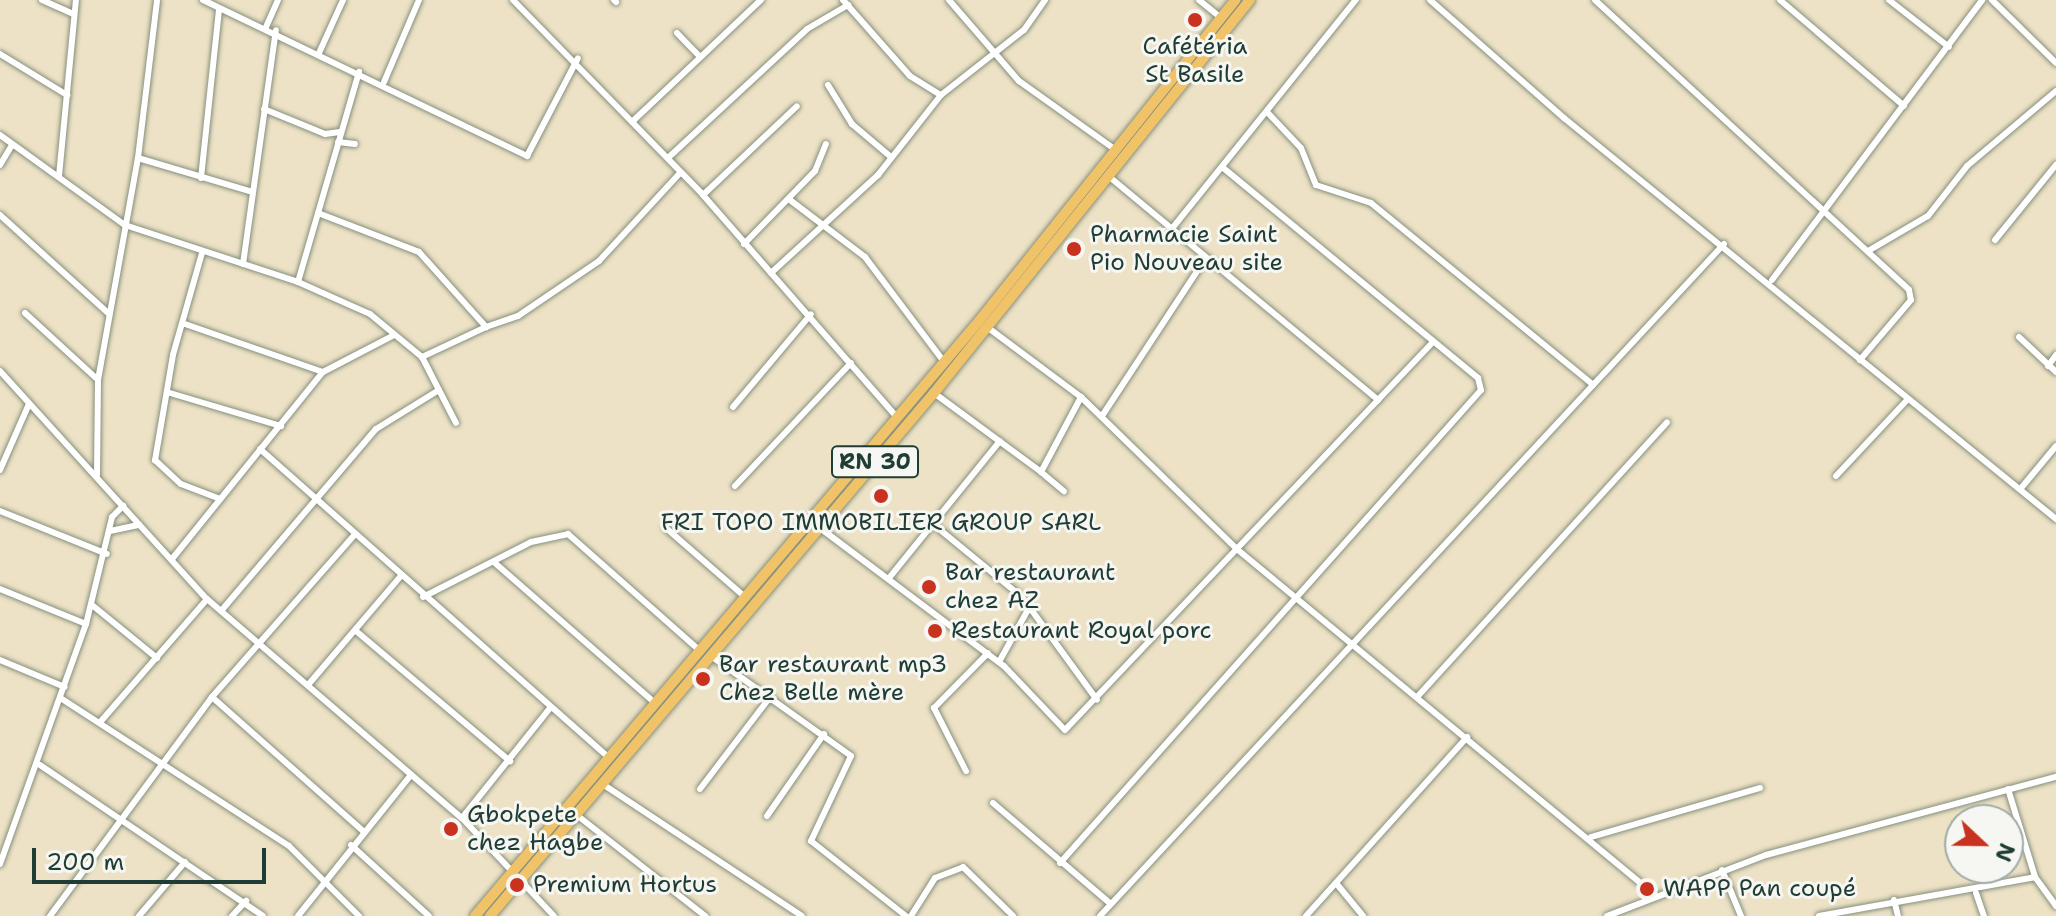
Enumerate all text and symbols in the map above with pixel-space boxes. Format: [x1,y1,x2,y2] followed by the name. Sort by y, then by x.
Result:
[1186,11,1204,29] marker: Cafétéria St Basile
[1142,33,1248,89] place label: Cafétéria St Basile
[1090,221,1283,277] place label: Pharmacie Saint Pio Nouveau site
[1065,240,1083,258] marker: Pharmacie Saint Pio Nouveau site
[831,444,919,480] road number: RN 30
[872,487,890,505] marker: FRI TOPO IMMOBILIER GROUP SARL
[661,509,1101,537] place label: FRI TOPO IMMOBILIER GROUP SARL
[945,559,1116,615] place label: Bar restaurant chez AZ
[920,578,938,596] marker: Bar restaurant chez AZ
[951,617,1212,645] place label: Restaurant Royal porc
[926,622,944,640] marker: Restaurant Royal porc
[719,651,947,707] place label: Bar restaurant mp3 Chez Belle mère
[694,670,712,688] marker: Bar restaurant mp3 Chez Belle mère
[467,801,603,857] place label: Gbokpete chez Hagbe
[1944,804,2024,884] north arrow
[442,820,460,838] marker: Gbokpete chez Hagbe
[36,832,270,882] scale bar
[1988,839,2022,866] text: N
[46,846,124,878] text: 200 m
[533,871,717,899] place label: Premium Hortus
[1663,875,1856,903] place label: WAPP Pan coupé
[508,876,526,894] marker: Premium Hortus
[1638,880,1656,898] marker: WAPP Pan coupé

